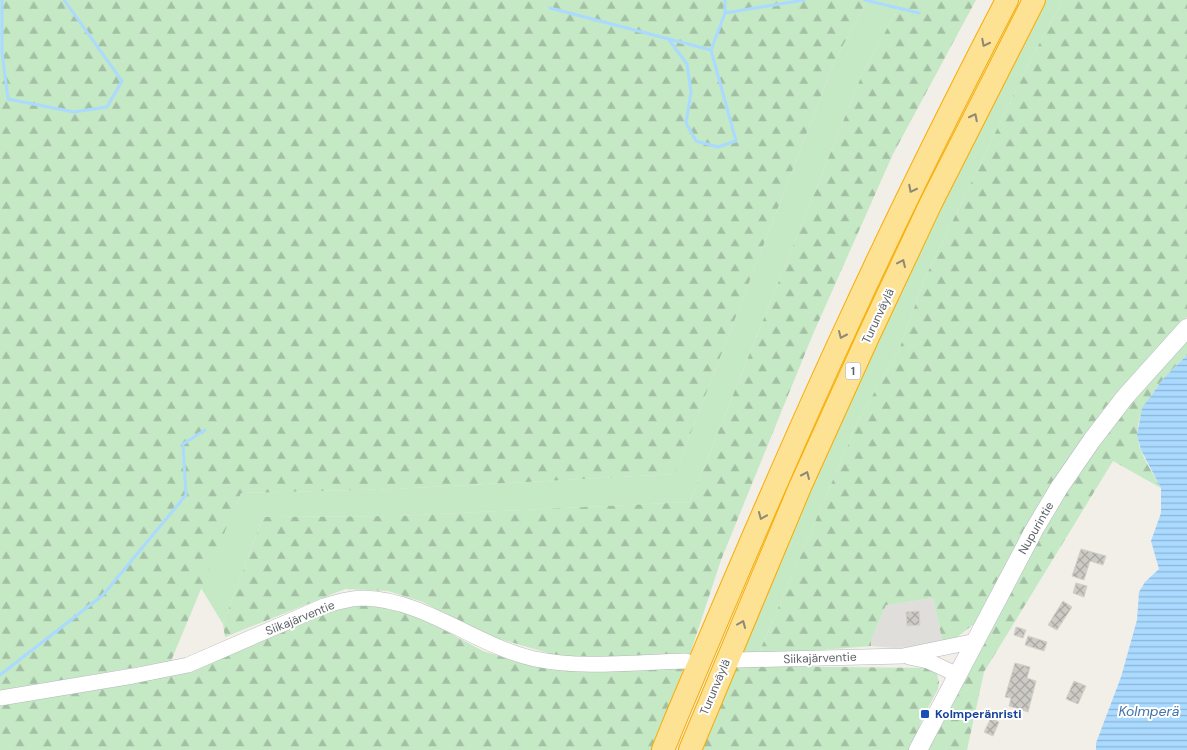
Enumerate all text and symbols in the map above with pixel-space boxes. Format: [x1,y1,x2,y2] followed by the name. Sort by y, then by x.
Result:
[981,38,991,47] one-way arrow
[968,113,978,122] one-way arrow
[908,183,918,192] one-way arrow
[896,259,907,268] one-way arrow
[858,286,898,346] street label: Turunväylä
[838,330,849,339] one-way arrow
[846,362,860,380] road number: 1
[799,471,810,480] one-way arrow
[1015,499,1058,557] street label: Nupurintie
[757,511,768,520] one-way arrow
[263,597,337,639] street label: Siikajärventie
[736,620,746,629] one-way arrow
[783,649,857,667] street label: Siikajärventie
[696,657,734,717] street label: Turunväylä
[1119,702,1180,720] water label: Kolmperä
[935,706,1021,722] place label: Kolmperänristi
[919,708,931,720] marker: Kolmperänristi

